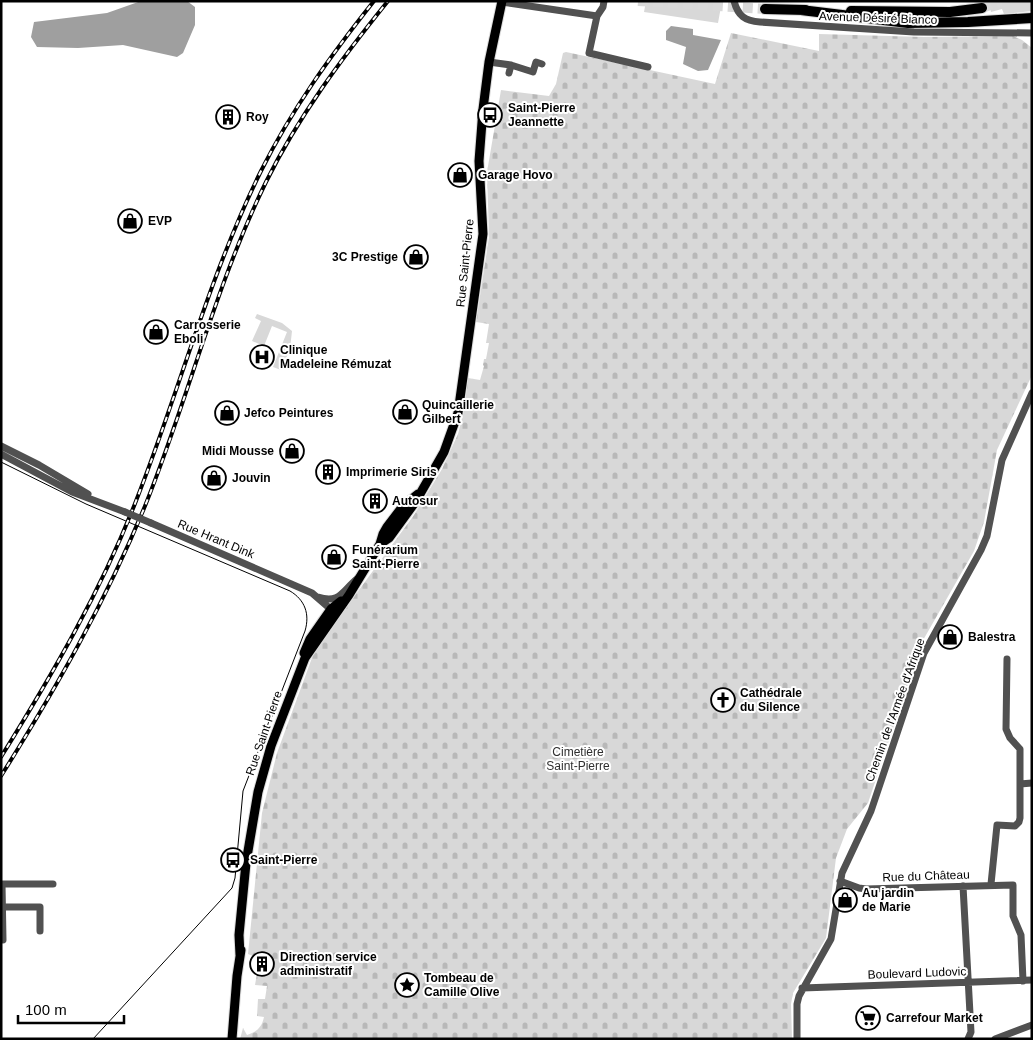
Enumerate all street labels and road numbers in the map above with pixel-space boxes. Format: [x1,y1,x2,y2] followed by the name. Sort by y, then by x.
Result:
[819,9,938,27] street label: Avenue Désiré Bianco
[453,218,477,308] street label: Rue Saint-Pierre
[176,517,257,562] street label: Rue Hrant Dink
[862,636,928,784] street label: Chemin de l'Armée d'Afrique
[243,688,285,777] street label: Rue Saint-Pierre
[882,867,970,885] street label: Rue du Château
[867,964,967,982] street label: Boulevard Ludovic

